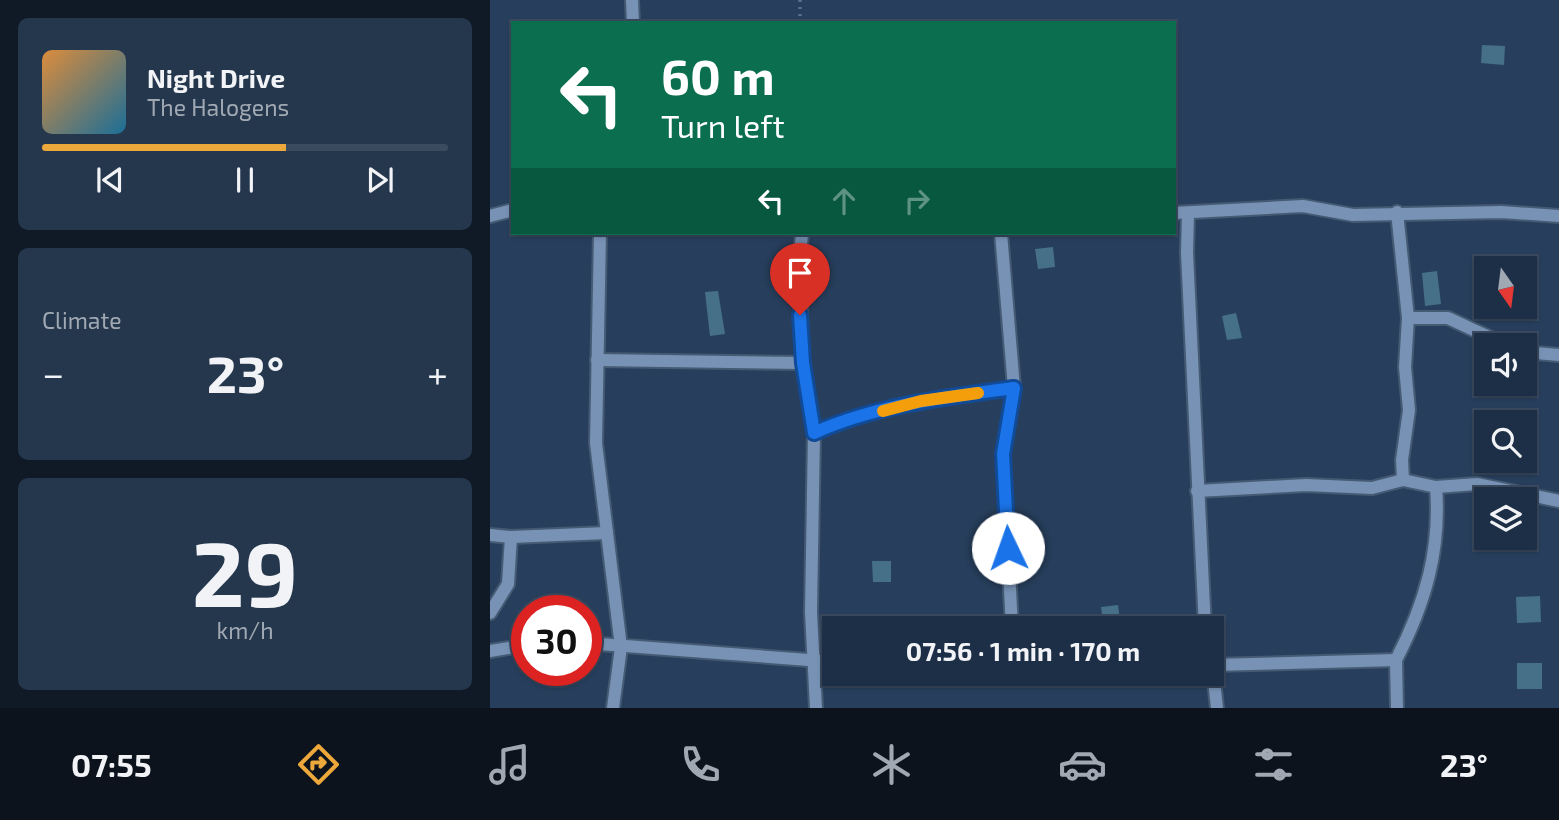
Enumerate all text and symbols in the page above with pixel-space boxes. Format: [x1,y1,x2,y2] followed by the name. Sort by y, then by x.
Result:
[661,46,775,105] text: 60 m
[546,49,637,140] icon: left
[147,62,285,93] text: Night Drive
[147,93,289,121] text: The Halogens
[661,106,785,144] text: Turn left
[91,161,129,199] icon: previous
[226,161,264,199] icon: pause
[361,161,399,199] icon: next
[752,182,790,220] icon: left
[825,182,863,220] icon: ahead
[898,182,936,220] icon: right
[770,243,830,315] pin
[781,254,819,292] icon: arrive
[1474,256,1536,318] north arrow
[1474,256,1537,550] map controls
[42,306,122,334] text: Climate
[1474,333,1537,396] button: sound
[207,341,284,403] text: 23°
[42,350,64,396] text: −
[427,350,448,396] text: +
[1474,410,1537,473] button: search
[1474,487,1537,550] button: layers
[971,511,1045,585] position arrow
[192,516,298,625] text: 29
[511,595,602,686] speed limit sign: 30
[216,616,274,644] text: km/h
[906,635,1140,666] text: 07:56 · 1 min · 170 m
[294,740,343,789] icon: directions
[485,740,534,789] icon: music
[676,740,725,789] icon: phone
[867,740,916,789] icon: climate
[1058,740,1107,789] icon: car
[1249,740,1298,789] icon: filters
[71,745,152,783] text: 07:55
[1440,745,1488,783] text: 23°

